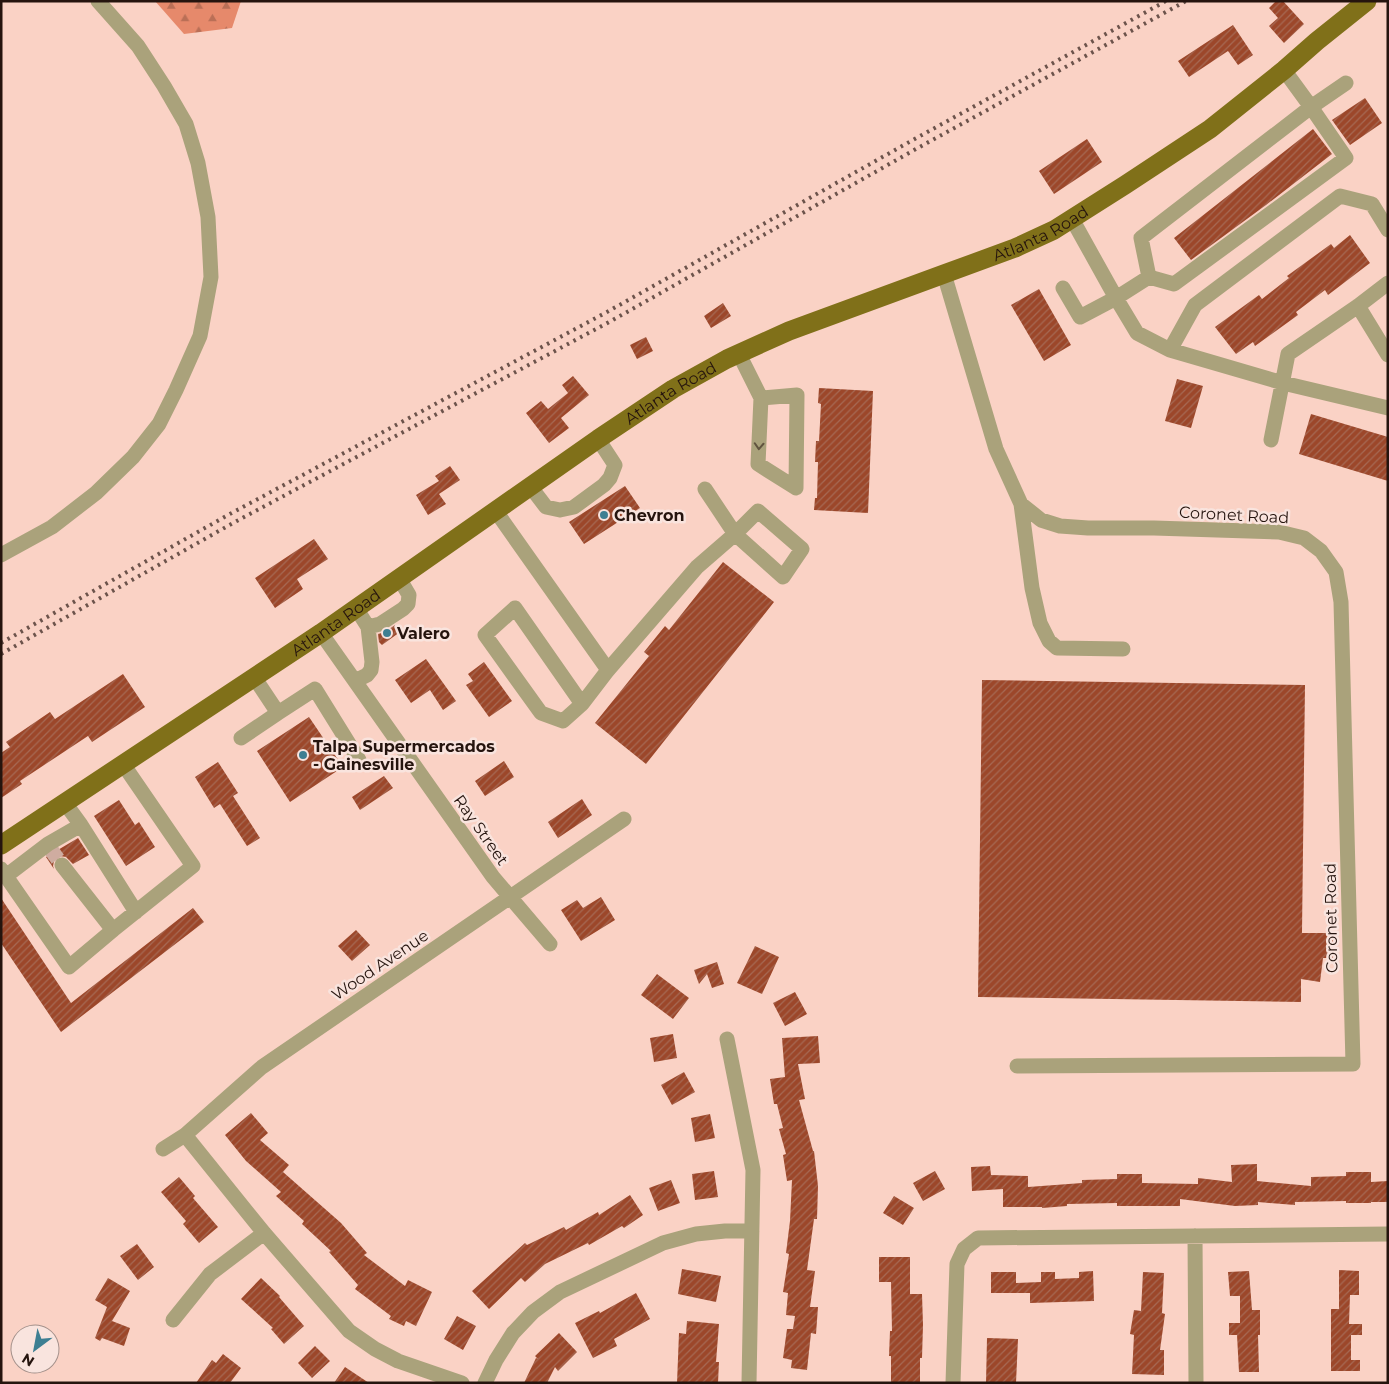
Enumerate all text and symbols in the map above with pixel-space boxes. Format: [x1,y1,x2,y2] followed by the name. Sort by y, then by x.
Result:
[990,201,1092,265] street label: Atlanta Road
[621,357,720,428] street label: Atlanta Road
[753,443,764,451] one-way arrow
[1178,503,1290,527] street label: Coronet Road
[614,506,685,525] place label: Chevron
[598,509,610,521] marker: Chevron
[287,585,384,660] street label: Atlanta Road
[396,624,450,643] place label: Valero
[381,627,393,639] marker: Valero
[313,737,495,774] place label: Talpa Supermercados - Gainesville
[297,749,309,761] marker: Talpa Supermercados - Gainesville
[450,791,513,869] street label: Ray Street
[1321,863,1341,973] street label: Coronet Road
[328,926,432,1004] street label: Wood Avenue
[10,1324,60,1374] north arrow
[19,1349,38,1371] text: N

